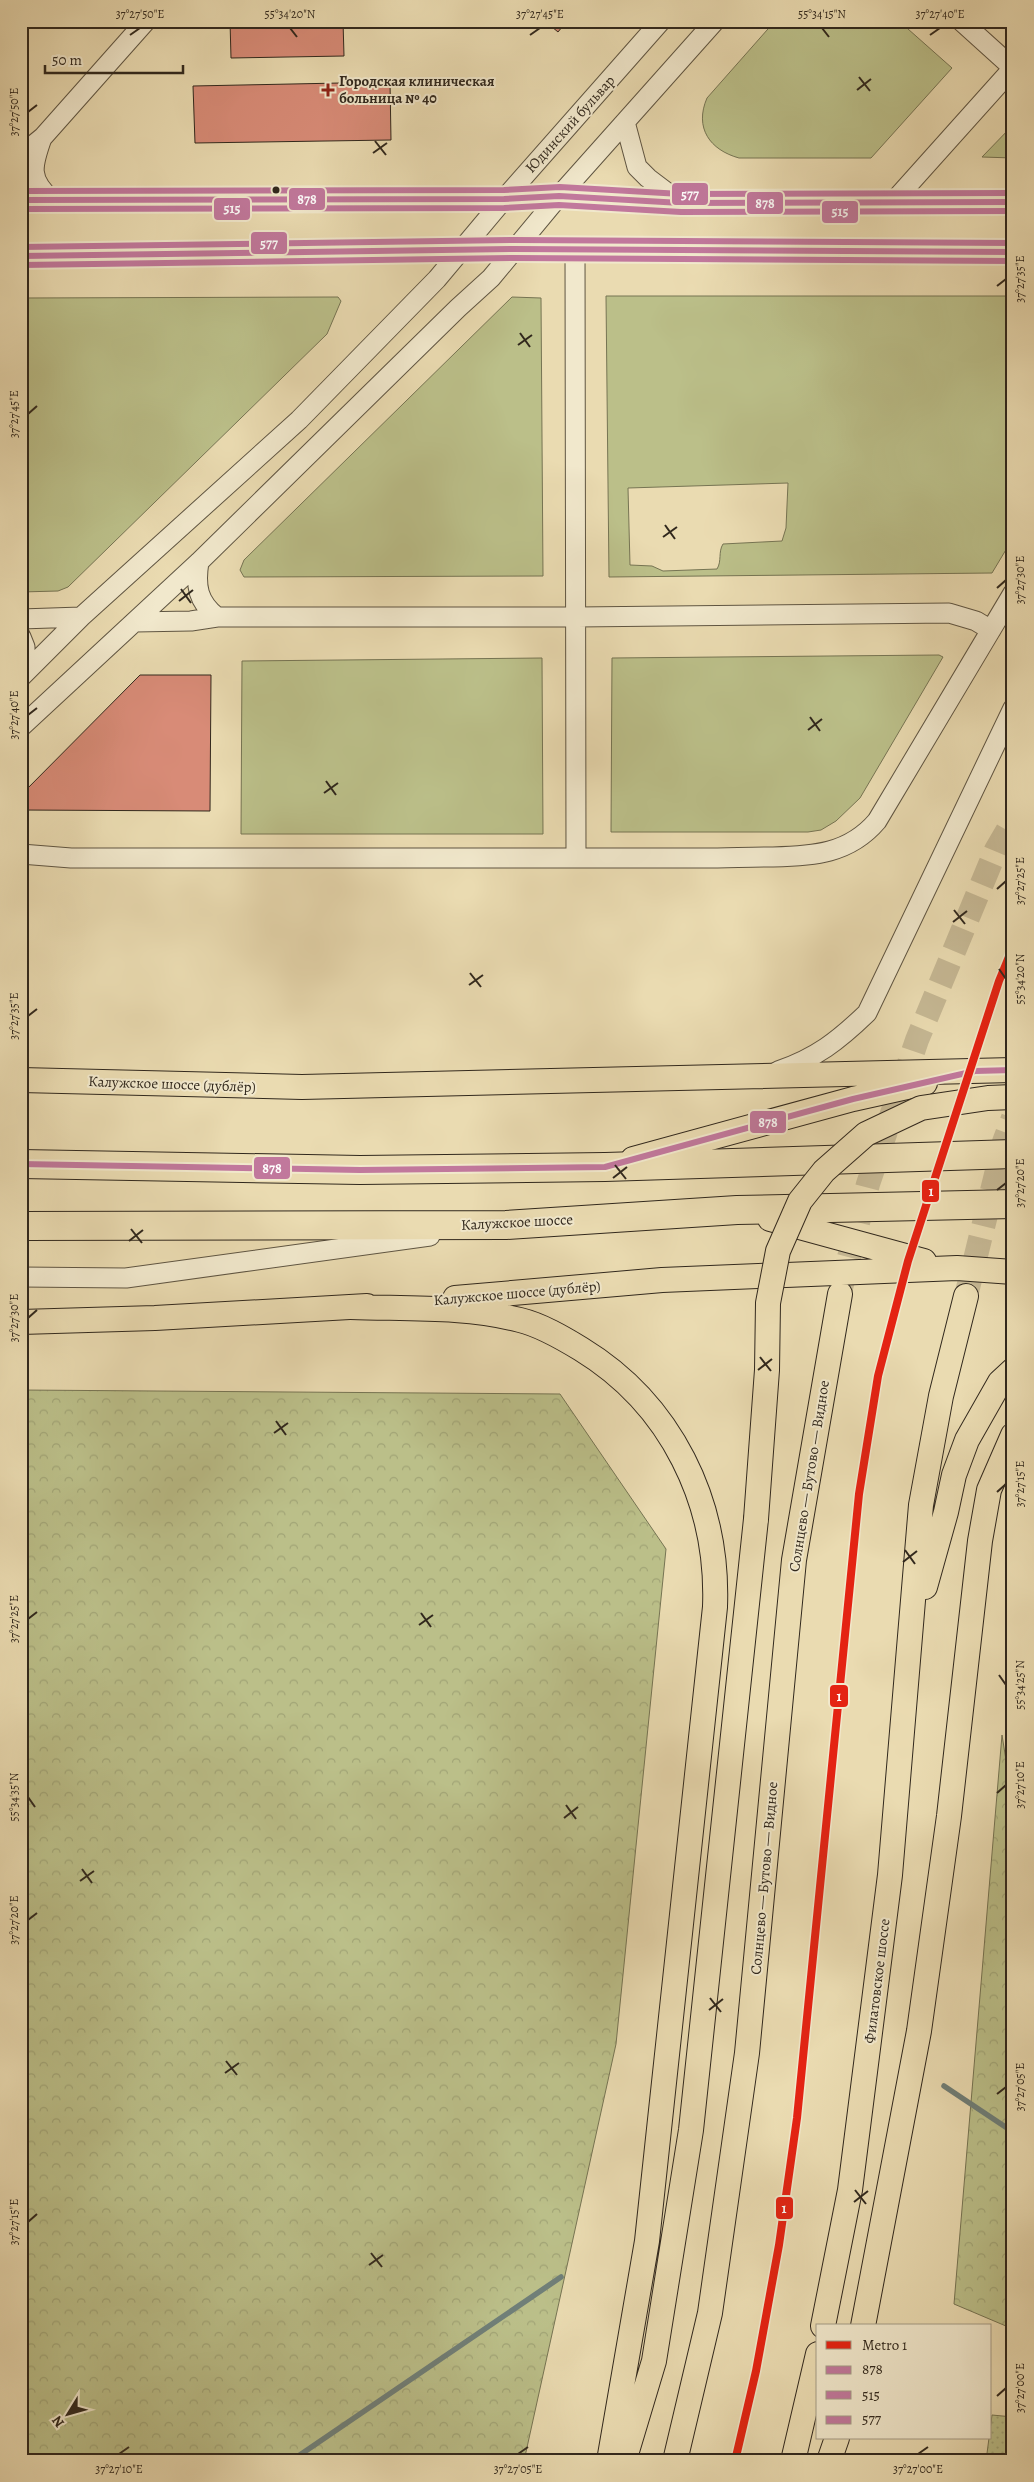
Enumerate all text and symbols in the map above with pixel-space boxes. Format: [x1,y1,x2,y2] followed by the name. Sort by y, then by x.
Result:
[116,6,164,22] text: 37°27'50"E
[265,6,316,22] text: 55°34'20"N
[516,6,564,22] text: 37°27'45"E
[798,6,846,22] text: 55°34'15"N
[915,6,965,22] text: 37°27'40"E
[45,42,182,74] scale bar
[52,50,82,70] text: 50 m
[339,71,495,108] place label: Городская клиническая больница № 40
[521,71,619,177] street label: Юдинский бульвар
[321,83,335,97] marker: Городская клиническая больница № 40
[6,88,22,136] text: 37°27'50"E
[671,182,709,206] line badge: 577
[271,185,281,195] unlabelled marker
[681,185,699,204] text: 577
[288,187,326,211] line badge: 878
[297,190,317,209] text: 878
[746,191,784,215] line badge: 878
[755,194,775,213] text: 878
[213,197,251,221] line badge: 515
[224,199,241,218] text: 515
[821,200,859,224] line badge: 515
[832,202,849,221] text: 515
[250,231,288,255] line badge: 577
[260,234,278,253] text: 577
[1012,255,1028,303] text: 37°27'35"E
[6,390,22,438] text: 37°27'45"E
[1012,556,1028,604] text: 37°27'30"E
[6,690,22,740] text: 37°27'40"E
[1012,857,1028,905] text: 37°27'25"E
[1012,953,1028,1004] text: 55°34'20"N
[6,992,22,1040] text: 37°27'35"E
[88,1071,256,1097] street label: Калужское шоссе (дублёр)
[749,1110,787,1134] line badge: 878
[758,1113,778,1132] text: 878
[253,1156,291,1180] line badge: 878
[1012,1158,1028,1208] text: 37°27'20"E
[262,1159,282,1178] text: 878
[921,1179,940,1203] line badge: 1
[928,1182,934,1201] text: 1
[460,1209,574,1235] street label: Калужское шоссе
[433,1276,601,1310] street label: Калужское шоссе (дублёр)
[6,1294,22,1342] text: 37°27'30"E
[784,1379,834,1573] street label: Солнцево — Бутово — Видное
[1012,1461,1028,1507] text: 37°27'15"E
[6,1595,22,1643] text: 37°27'25"E
[1012,1660,1028,1710] text: 55°34'25"N
[829,1684,849,1708] line badge: 1
[836,1687,842,1706] text: 1
[1012,1761,1028,1809] text: 37°27'10"E
[6,1772,22,1821] text: 55°34'35"N
[746,1780,782,1975] street label: Солнцево — Бутово — Видное
[6,1895,22,1945] text: 37°27'20"E
[859,1917,895,2045] street label: Филатовское шоссе
[1012,2063,1028,2111] text: 37°27'05"E
[775,2196,794,2220] line badge: 1
[6,2199,22,2245] text: 37°27'15"E
[781,2199,787,2218] text: 1
[816,2324,992,2440] legend
[862,2335,907,2355] text: Metro 1
[862,2359,883,2379] text: 878
[1012,2363,1028,2413] text: 37°27'00"E
[862,2385,880,2405] text: 515
[42,2390,92,2440] north arrow
[862,2409,882,2429] text: 577
[47,2412,69,2431] text: N
[95,2461,143,2477] text: 37°27'10"E
[494,2461,542,2477] text: 37°27'05"E
[893,2461,943,2477] text: 37°27'00"E

